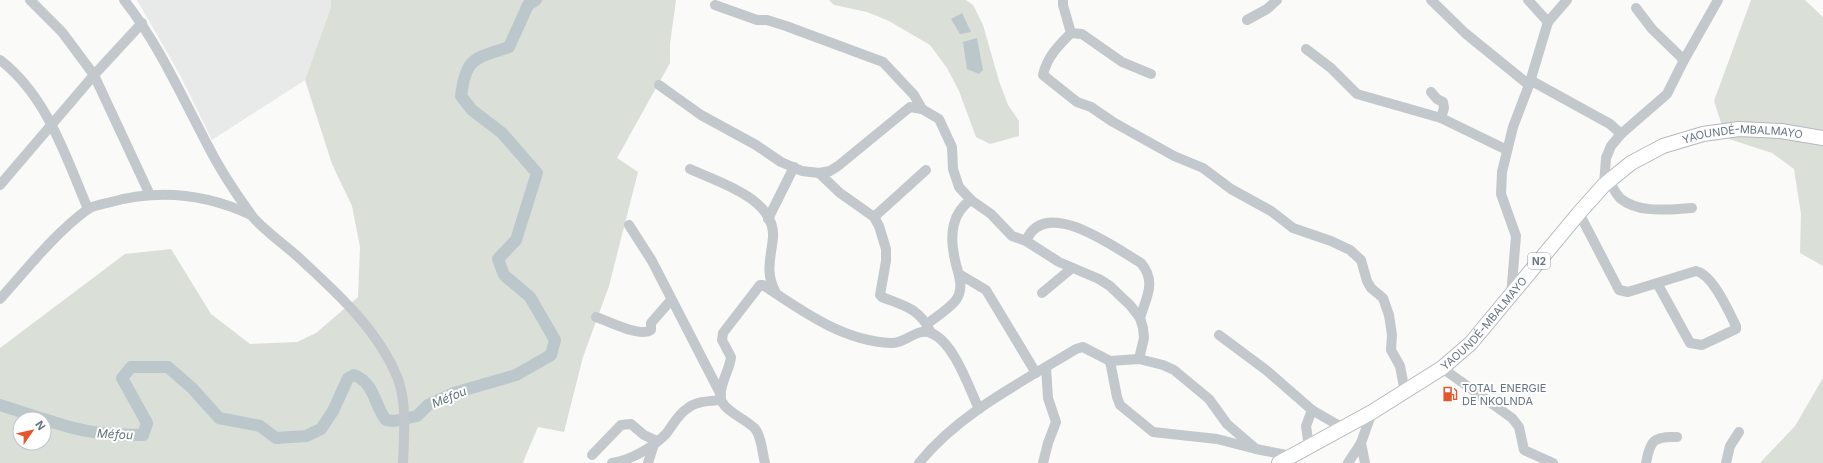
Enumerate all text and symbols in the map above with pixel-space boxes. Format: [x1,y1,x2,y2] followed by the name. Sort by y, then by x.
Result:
[1681,122,1804,147] street label: YAOUNDÉ-MBALMAYO
[1528,253,1550,269] road number: N2
[1438,274,1530,373] street label: YAOUNDÉ-MBALMAYO
[1462,381,1546,408] place label: TOTAL ENERGIE DE NKOLNDA
[429,383,469,411] water label: Méfou
[1441,385,1459,403] fuel station icon: TOTAL ENERGIE DE NKOLNDA
[12,411,52,451] north arrow
[32,418,48,433] text: N
[97,426,133,442] water label: Méfou

